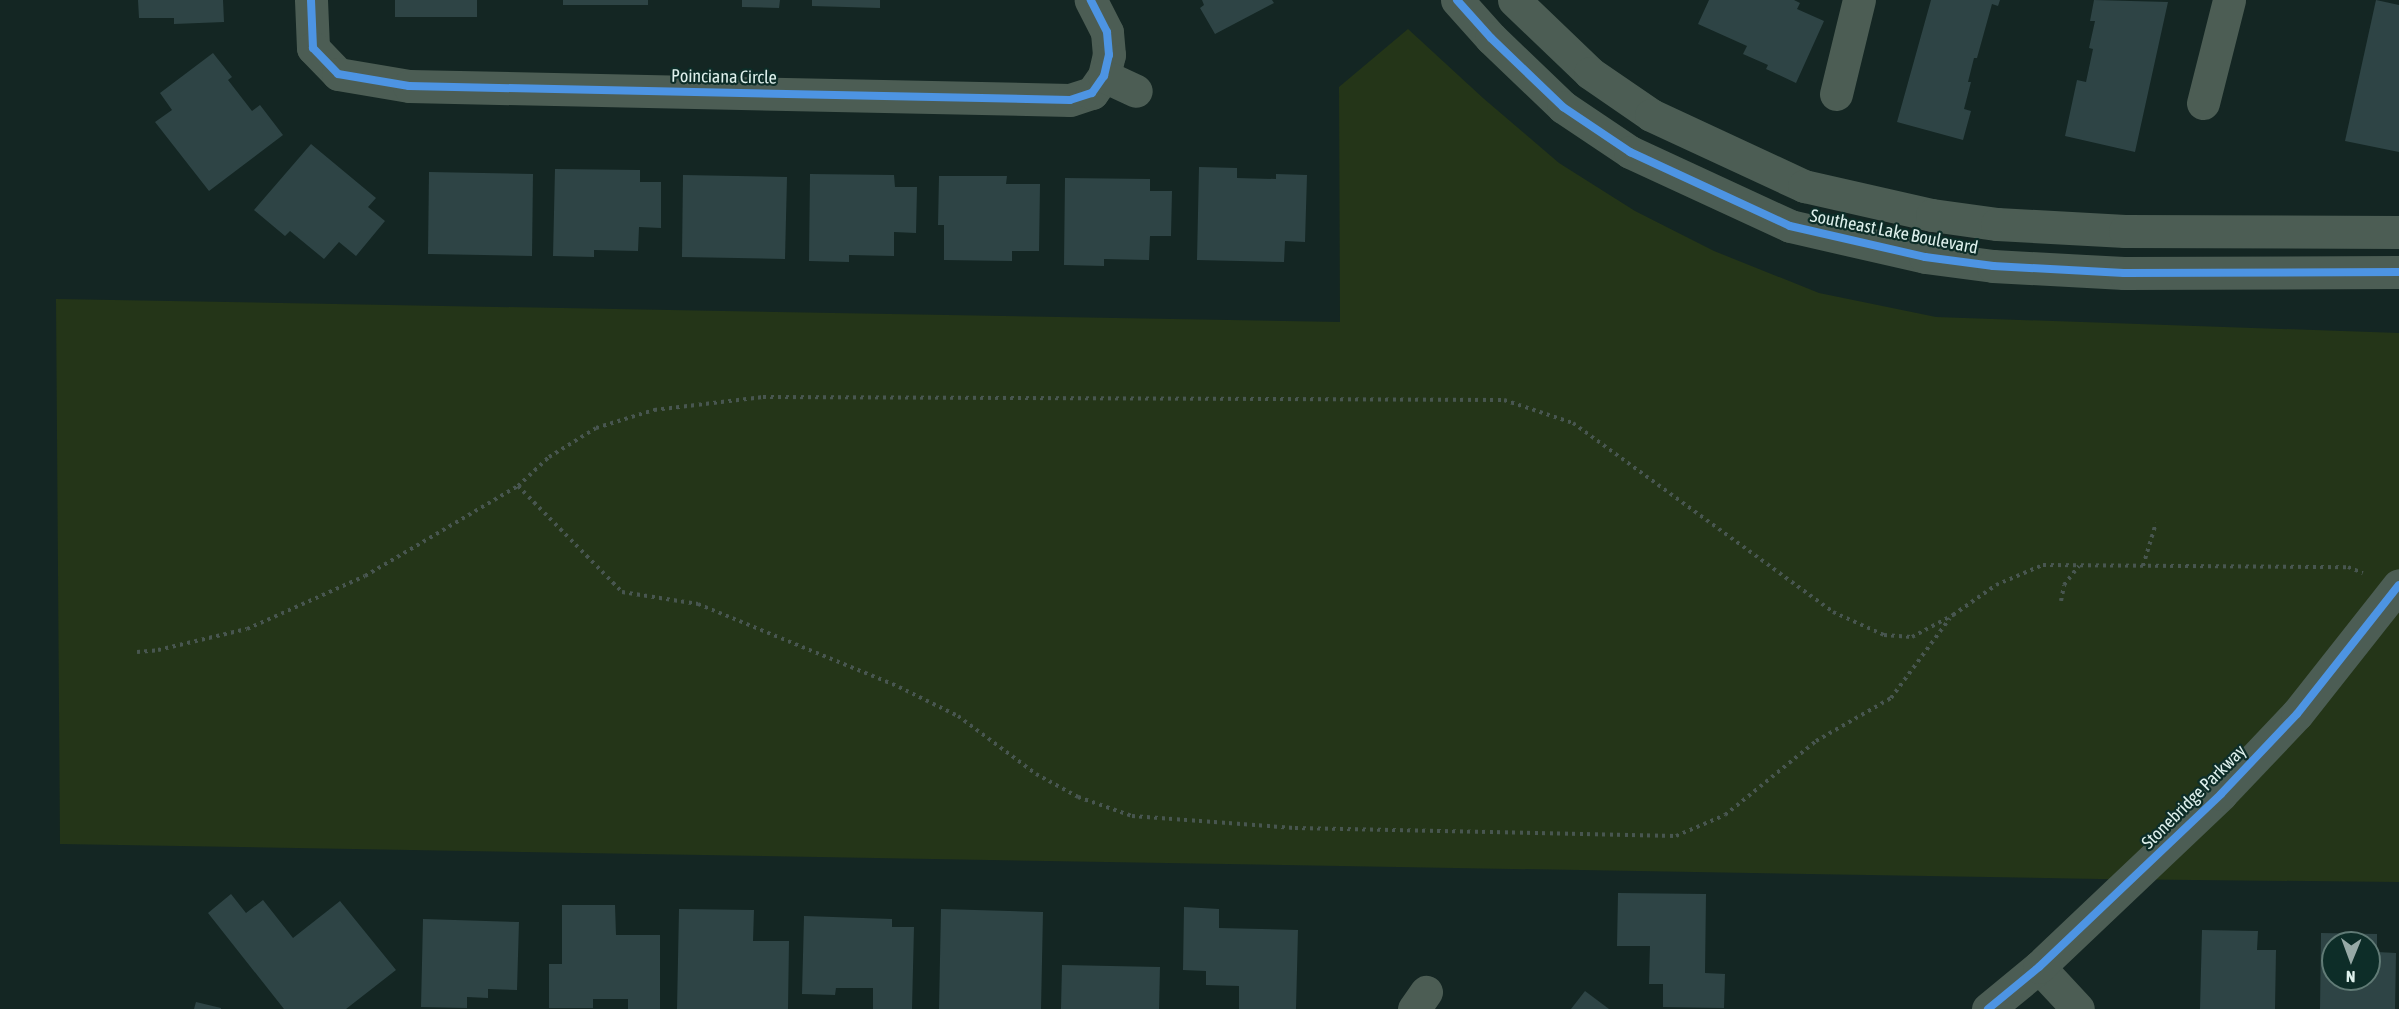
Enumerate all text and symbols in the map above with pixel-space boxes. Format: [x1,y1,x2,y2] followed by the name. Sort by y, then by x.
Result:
[671,65,777,89] street label: Poinciana Circle
[1808,205,1980,259] street label: Southeast Lake Boulevard
[2137,740,2251,854] street label: Stonebridge Parkway
[2321,931,2381,991] north arrow
[2346,968,2356,986] text: N

